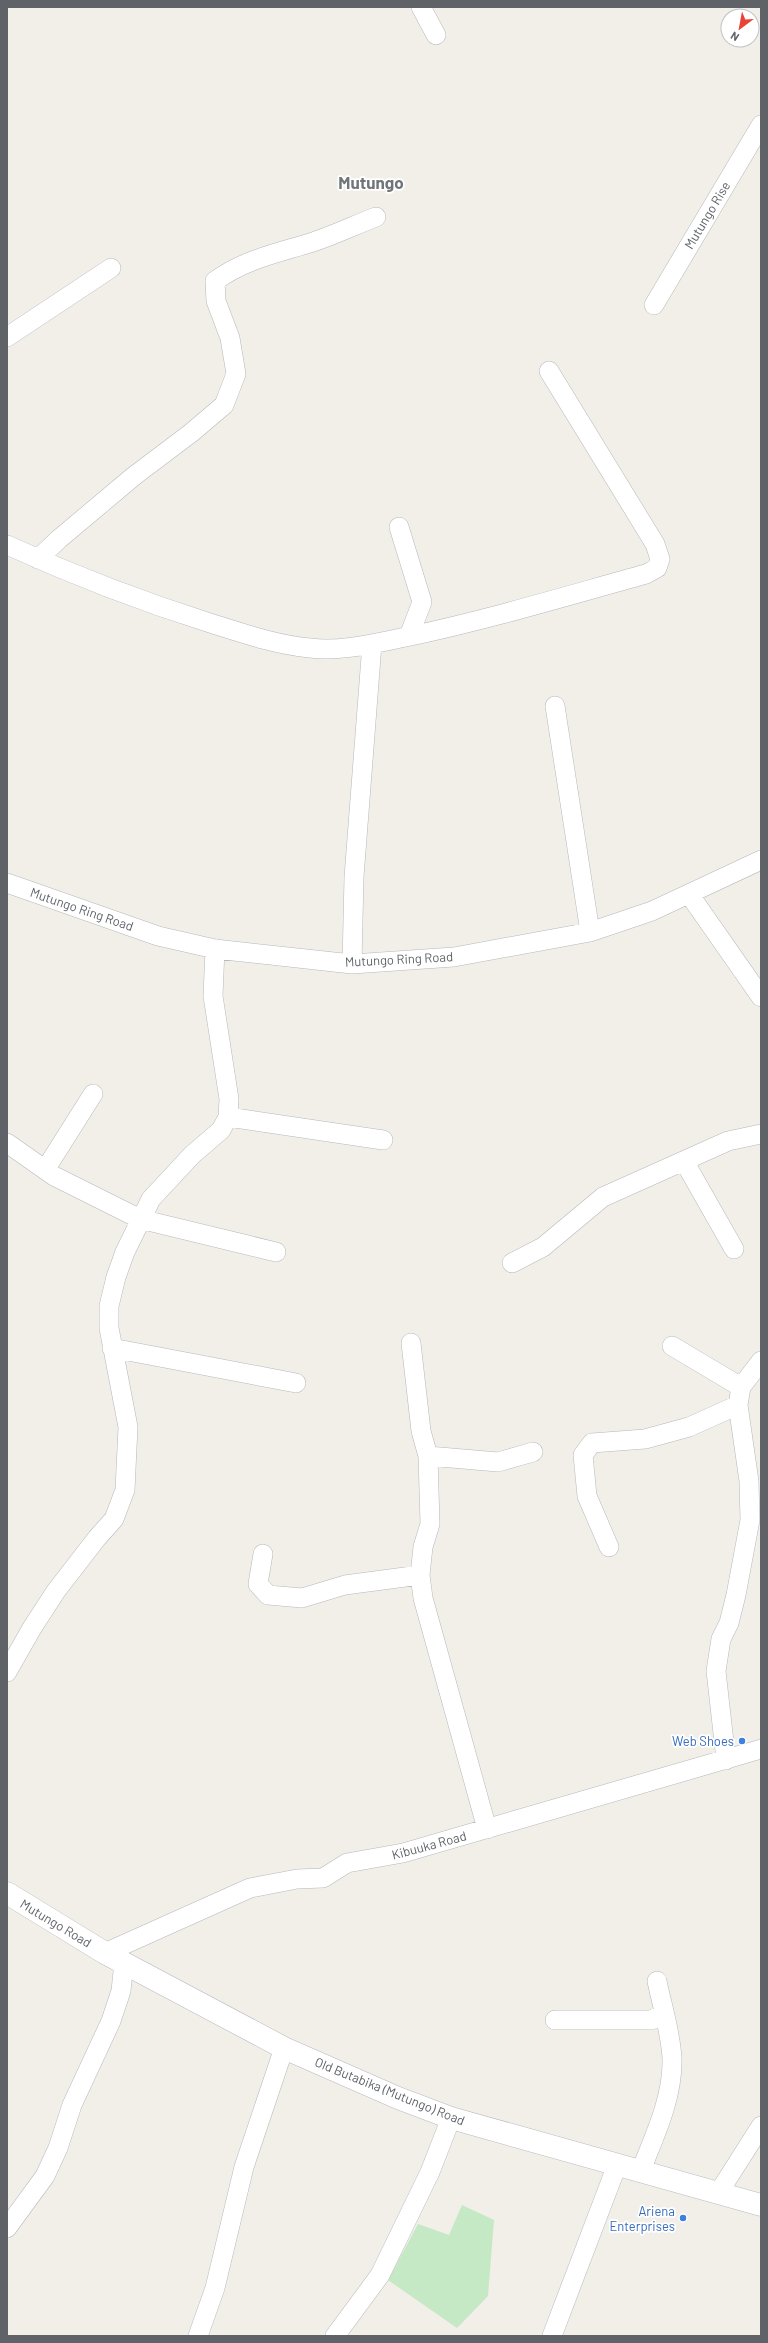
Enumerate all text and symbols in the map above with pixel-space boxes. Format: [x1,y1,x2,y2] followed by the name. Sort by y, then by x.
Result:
[720,8,760,48] north arrow
[728,29,741,44] text: N
[338,172,404,192] district label: Mutungo
[681,178,733,252] street label: Mutungo Rise
[28,884,136,934] street label: Mutungo Ring Road
[345,948,453,970] street label: Mutungo Ring Road
[672,1733,734,1749] place label: Web Shoes
[737,1736,747,1746] marker: Web Shoes
[390,1827,468,1863] street label: Kibuuka Road
[17,1895,95,1951] street label: Mutungo Road
[313,2054,467,2128] street label: Old Butabika (Mutungo) Road
[609,2203,675,2234] place label: Ariena Enterprises
[678,2213,688,2223] marker: Ariena Enterprises

